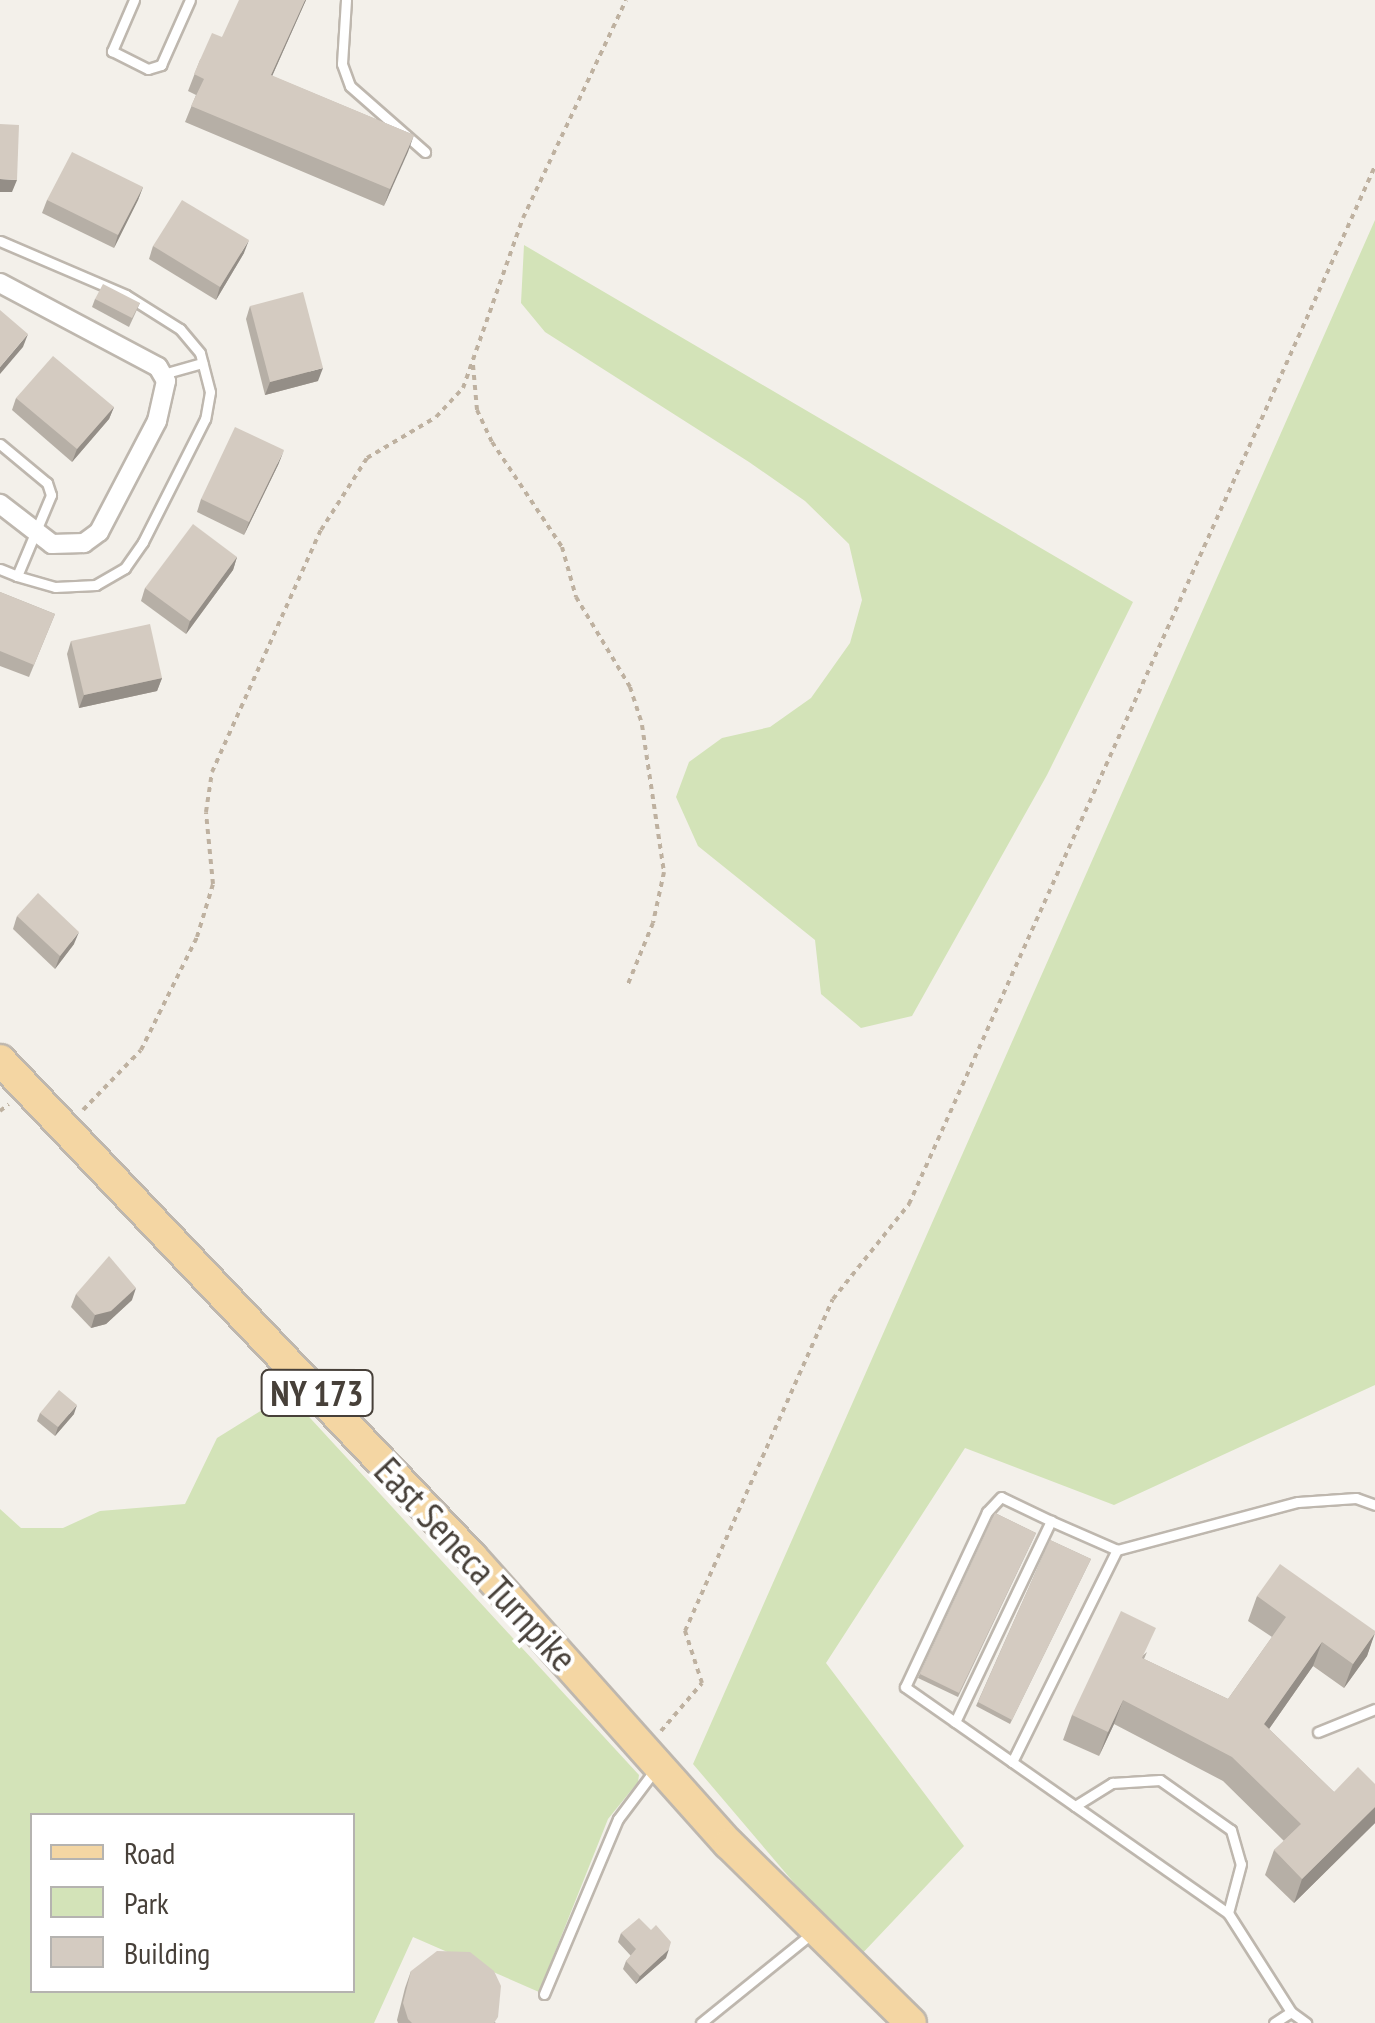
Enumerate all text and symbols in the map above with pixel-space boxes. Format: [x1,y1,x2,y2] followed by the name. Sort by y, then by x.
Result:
[260,1363,374,1423] road number: NY 173
[365,1448,587,1680] street label: East Seneca Turnpike
[30,1813,355,1993] legend
[124,1833,175,1872] text: Road
[124,1883,169,1922] text: Park
[124,1933,210,1972] text: Building

